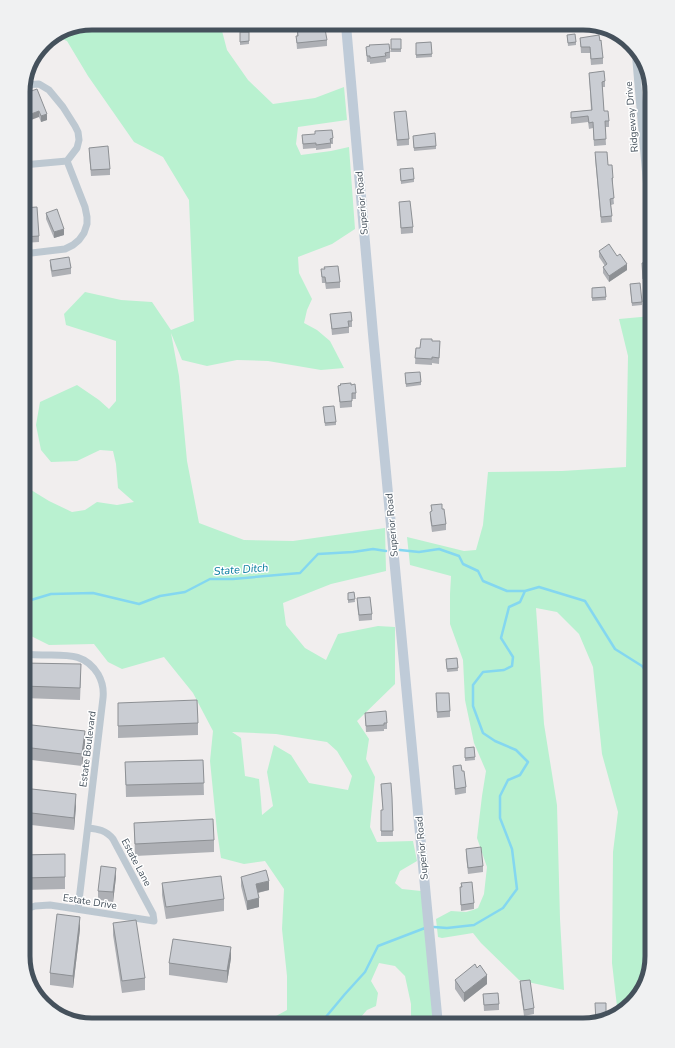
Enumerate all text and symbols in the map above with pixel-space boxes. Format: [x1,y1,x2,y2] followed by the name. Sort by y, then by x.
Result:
[622,81,642,153] street label: Ridgeway Drive
[352,170,372,235] street label: Superior Road
[382,492,402,557] street label: Superior Road
[213,560,269,579] water label: State Ditch
[76,710,100,788] street label: Estate Boulevard
[412,815,432,880] street label: Superior Road
[118,836,155,889] street label: Estate Lane
[62,891,118,913] street label: Estate Drive

